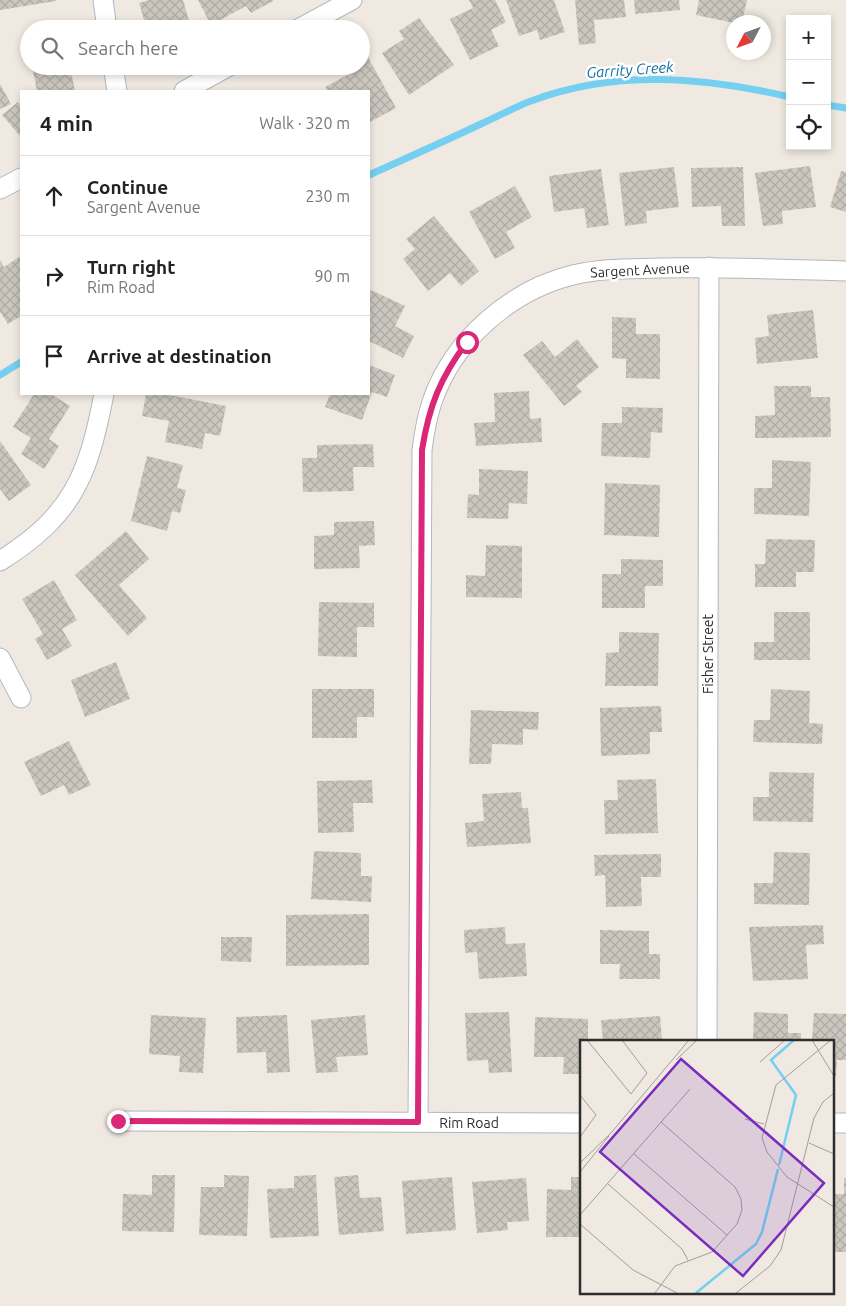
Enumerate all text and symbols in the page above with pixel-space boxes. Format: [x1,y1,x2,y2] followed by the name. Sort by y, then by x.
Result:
[726,15,771,60] north arrow
[786,15,831,150] map controls
[786,15,831,60] button: +
[20,20,370,75] search box
[38,34,66,62] icon: search
[78,37,178,59] text: Search here
[586,58,674,81] water label: Garrity Creek
[786,60,831,105] button: −
[786,105,831,150] button: locate
[40,111,93,135] text: 4 min
[259,114,350,132] text: Walk · 320 m
[87,176,168,198] text: Continue
[40,182,68,210] icon: ahead
[305,187,350,205] text: 230 m
[87,198,201,216] text: Sargent Avenue
[87,256,175,278] text: Turn right
[590,259,690,281] street label: Sargent Avenue
[40,262,68,290] icon: right
[314,267,350,285] text: 90 m
[87,278,155,296] text: Rim Road
[456,331,479,354] route start
[40,342,68,370] icon: arrive
[87,345,272,367] text: Arrive at destination
[700,613,716,694] street label: Fisher Street
[580,1040,834,1294] inset map
[107,1110,130,1133] route end
[439,1115,499,1131] street label: Rim Road

